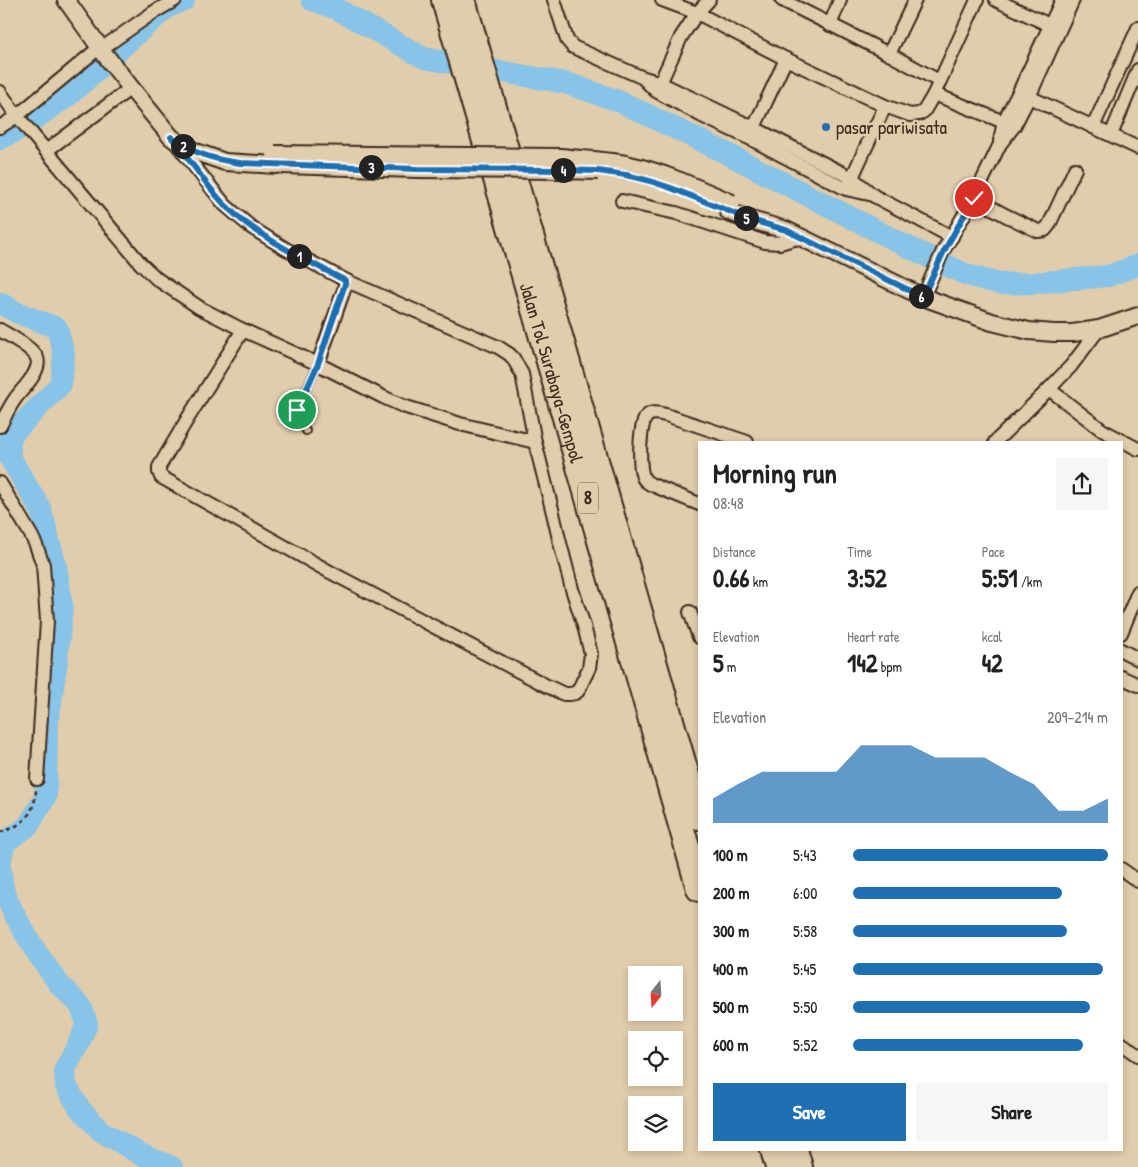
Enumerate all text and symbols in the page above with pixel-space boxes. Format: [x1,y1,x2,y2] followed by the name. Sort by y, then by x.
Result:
[836,114,948,140] place label: pasar pariwisata
[820,121,832,133] marker: pasar pariwisata
[170,134,196,158] pin: 2
[180,137,187,156] text: 2
[358,154,384,180] pin: 3
[368,158,375,177] text: 3
[550,158,576,182] pin: 4
[561,161,566,180] text: 4
[953,177,995,219] pin
[960,184,988,212] icon: check
[734,206,758,230] pin: 5
[744,209,749,228] text: 5
[286,244,312,268] pin: 1
[297,247,302,266] text: 1
[514,280,590,467] street label: Jalan Tol Surabaya–Gempol
[908,284,934,308] pin: 6
[919,287,924,306] text: 6
[276,389,318,431] pin
[283,396,311,424] icon: arrive
[713,454,837,492] text: Morning run
[1056,458,1108,510] button: share
[578,482,598,514] road number: 8
[713,492,744,514] text: 08:48
[713,542,756,561] text: Distance
[847,542,872,561] text: Time
[982,542,1005,561] text: Pace
[713,561,750,595] text: 0.66
[847,561,887,595] text: 3:52
[982,561,1018,595] text: 5:51
[750,572,768,591] text: km
[1018,572,1042,591] text: /km
[713,627,760,646] text: Elevation
[847,627,900,646] text: Heart rate
[982,627,1002,646] text: kcal
[713,646,724,680] text: 5
[847,646,877,680] text: 142
[982,646,1003,680] text: 42
[724,657,736,676] text: m
[877,657,902,676] text: bpm
[713,706,766,728] text: Elevation
[1047,706,1108,728] text: 209–214 m
[713,844,748,866] text: 100 m
[793,844,817,866] text: 5:43
[713,882,749,904] text: 200 m
[793,882,817,904] text: 6:00
[713,920,749,942] text: 300 m
[793,920,817,942] text: 5:58
[713,958,748,980] text: 400 m
[793,958,816,980] text: 5:45
[628,966,682,1021] north arrow
[628,966,683,1151] map controls
[713,996,749,1018] text: 500 m
[793,996,817,1018] text: 5:50
[628,1031,683,1086] button: locate
[713,1034,748,1056] text: 600 m
[793,1034,818,1056] text: 5:52
[713,1083,906,1141] button: Save
[916,1083,1108,1141] button: Share
[628,1096,683,1151] button: layers

